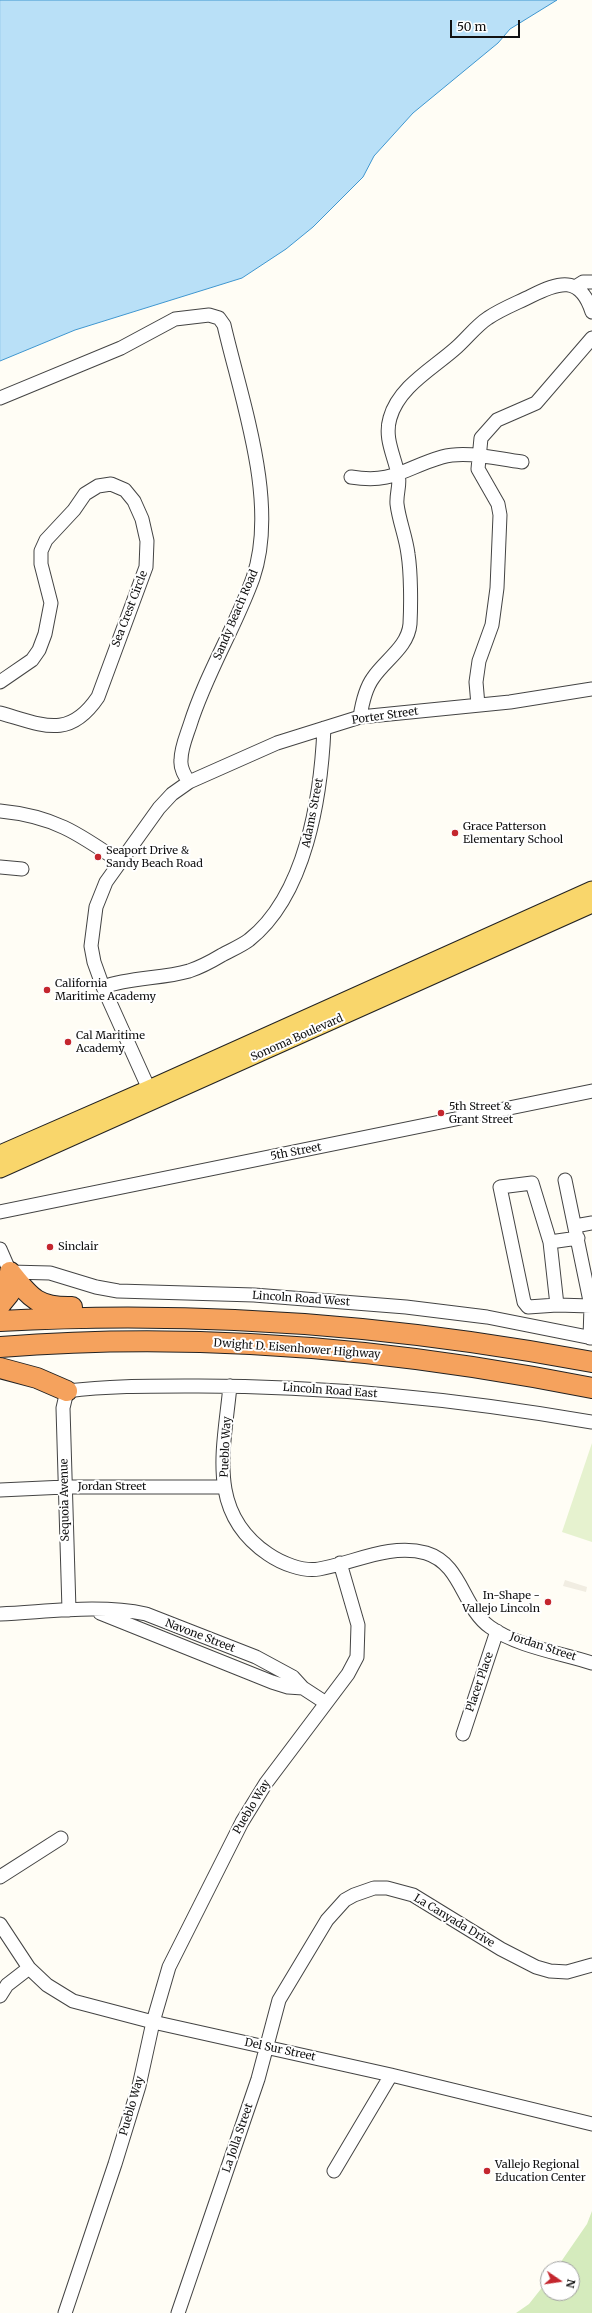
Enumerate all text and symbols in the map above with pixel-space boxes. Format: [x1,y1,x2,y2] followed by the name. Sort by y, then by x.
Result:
[452,12,522,38] scale bar
[457,19,486,34] text: 50 m
[211,568,261,662] street label: Sandy Beach Road
[109,569,151,649] street label: Sea Crest Circle
[351,705,419,727] street label: Porter Street
[300,777,326,849] street label: Adams Street
[463,820,563,846] place label: Grace Patterson Elementary School
[450,828,460,838] marker: Grace Patterson Elementary School
[106,844,203,870] place label: Seaport Drive & Sandy Beach Road
[93,852,103,862] marker: Seaport Drive & Sandy Beach Road
[55,977,156,1003] place label: California Maritime Academy
[42,985,52,995] marker: California Maritime Academy
[249,1012,345,1064] street label: Sonoma Boulevard
[76,1029,145,1055] place label: Cal Maritime Academy
[63,1037,73,1047] marker: Cal Maritime Academy
[449,1100,513,1126] place label: 5th Street & Grant Street
[436,1108,446,1118] marker: 5th Street & Grant Street
[269,1141,323,1163] street label: 5th Street
[58,1240,99,1254] place label: Sinclair
[45,1242,55,1252] marker: Sinclair
[252,1289,350,1309] street label: Lincoln Road West
[213,1337,381,1361] street label: Dwight D. Eisenhower Highway
[282,1381,378,1401] street label: Lincoln Road East
[218,1416,234,1478] street label: Pueblo Way
[58,1458,72,1542] street label: Sequoia Avenue
[78,1480,146,1494] street label: Jordan Street
[462,1589,540,1615] place label: In-Shape - Vallejo Lincoln
[543,1597,553,1607] marker: In-Shape - Vallejo Lincoln
[163,1617,237,1655] street label: Navone Street
[508,1630,578,1664] street label: Jordan Street
[464,1650,496,1714] street label: Placer Place
[231,1777,273,1837] street label: Pueblo Way
[411,1892,497,1950] street label: La Canyada Drive
[243,2036,317,2064] street label: Del Sur Street
[117,2075,147,2137] street label: Pueblo Way
[220,2102,256,2174] street label: La Jolla Street
[495,2158,586,2184] place label: Vallejo Regional Education Center
[482,2166,492,2176] marker: Vallejo Regional Education Center
[540,2261,580,2301] north arrow
[563,2278,579,2289] text: N

